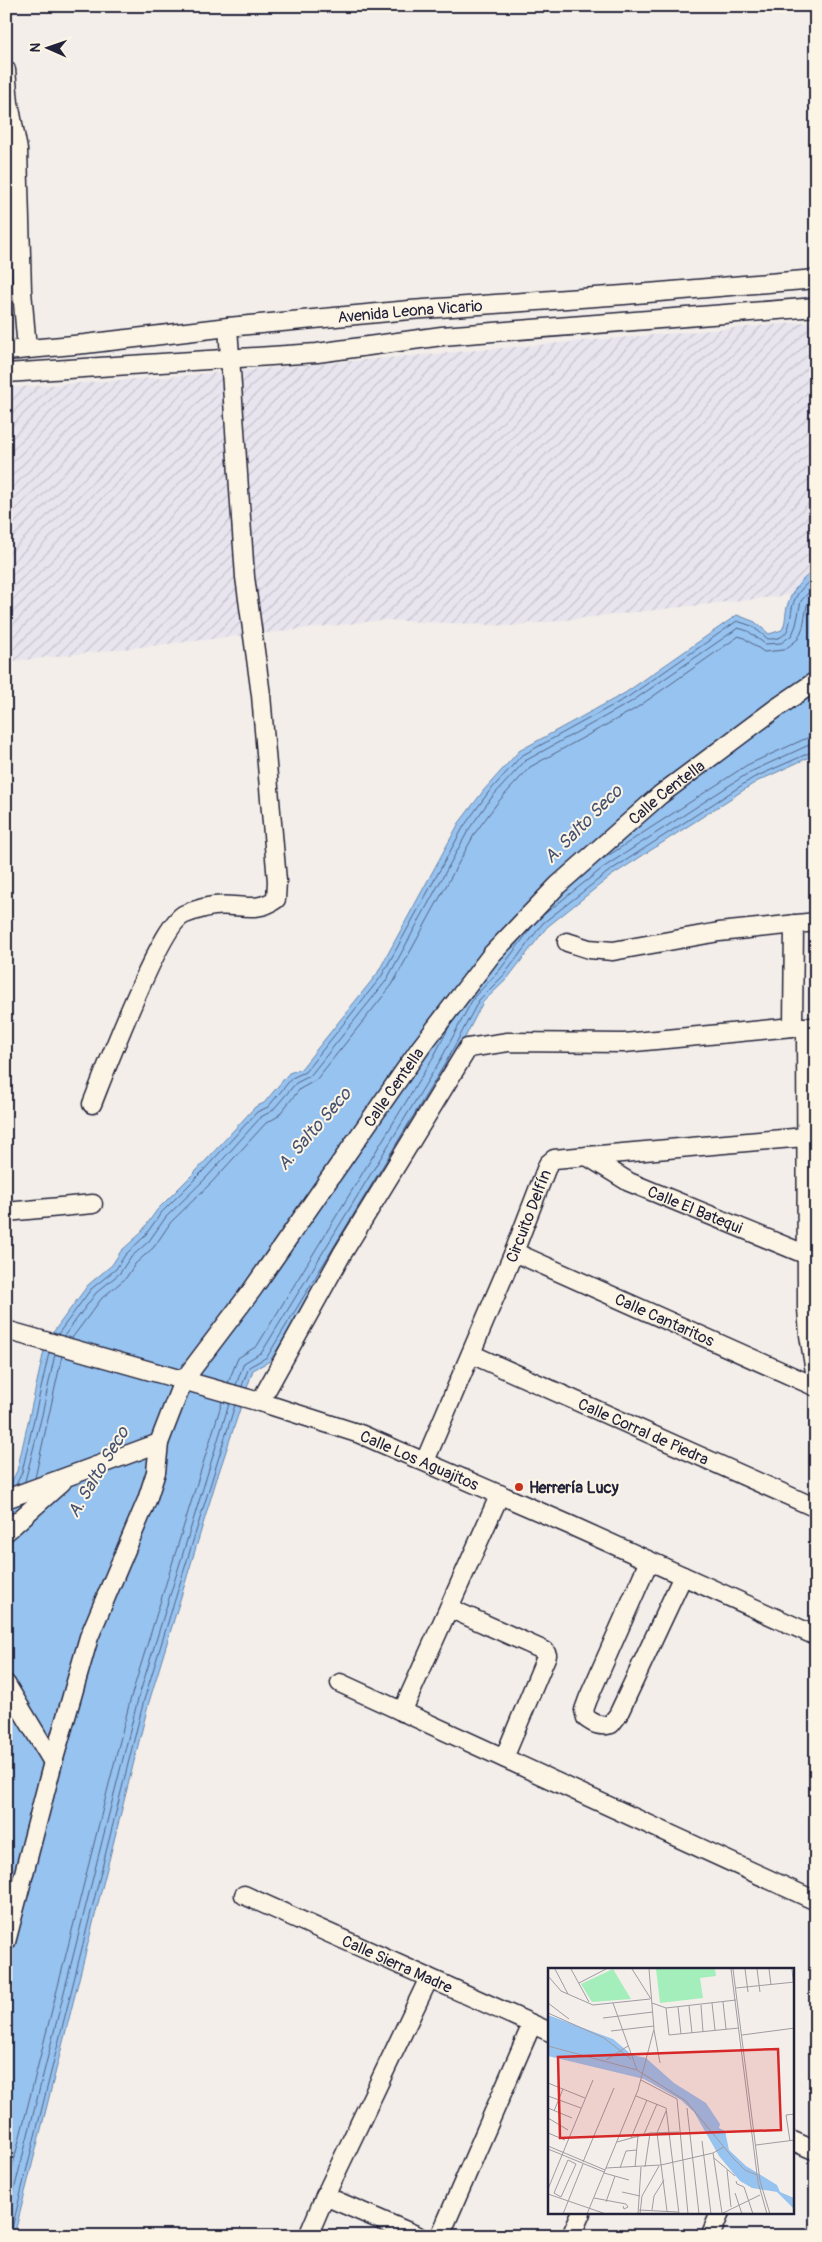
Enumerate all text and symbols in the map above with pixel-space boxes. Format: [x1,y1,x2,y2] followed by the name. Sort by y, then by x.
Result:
[22,22,72,72] north arrow
[27,43,44,53] text: N
[337,296,484,328] street label: Avenida Leona Vicario
[625,756,709,829] street label: Calle Centella
[539,779,628,868] water label: A. Salto Seco
[360,1044,429,1131] street label: Calle Centella
[272,1082,357,1175] water label: A. Salto Seco
[502,1167,556,1266] street label: Circuito Delfín
[644,1182,745,1239] street label: Calle El Batequi
[611,1289,717,1351] street label: Calle Cantaritos
[575,1394,712,1470] street label: Calle Corral de Piedra
[62,1422,135,1522] water label: A. Salto Seco
[357,1426,482,1495] street label: Calle Los Aguajitos
[529,1478,619,1498] place label: Herrería Lucy
[513,1481,525,1493] marker: Herrería Lucy
[339,1931,455,1998] street label: Calle Sierra Madre
[548,1968,794,2214] inset map

